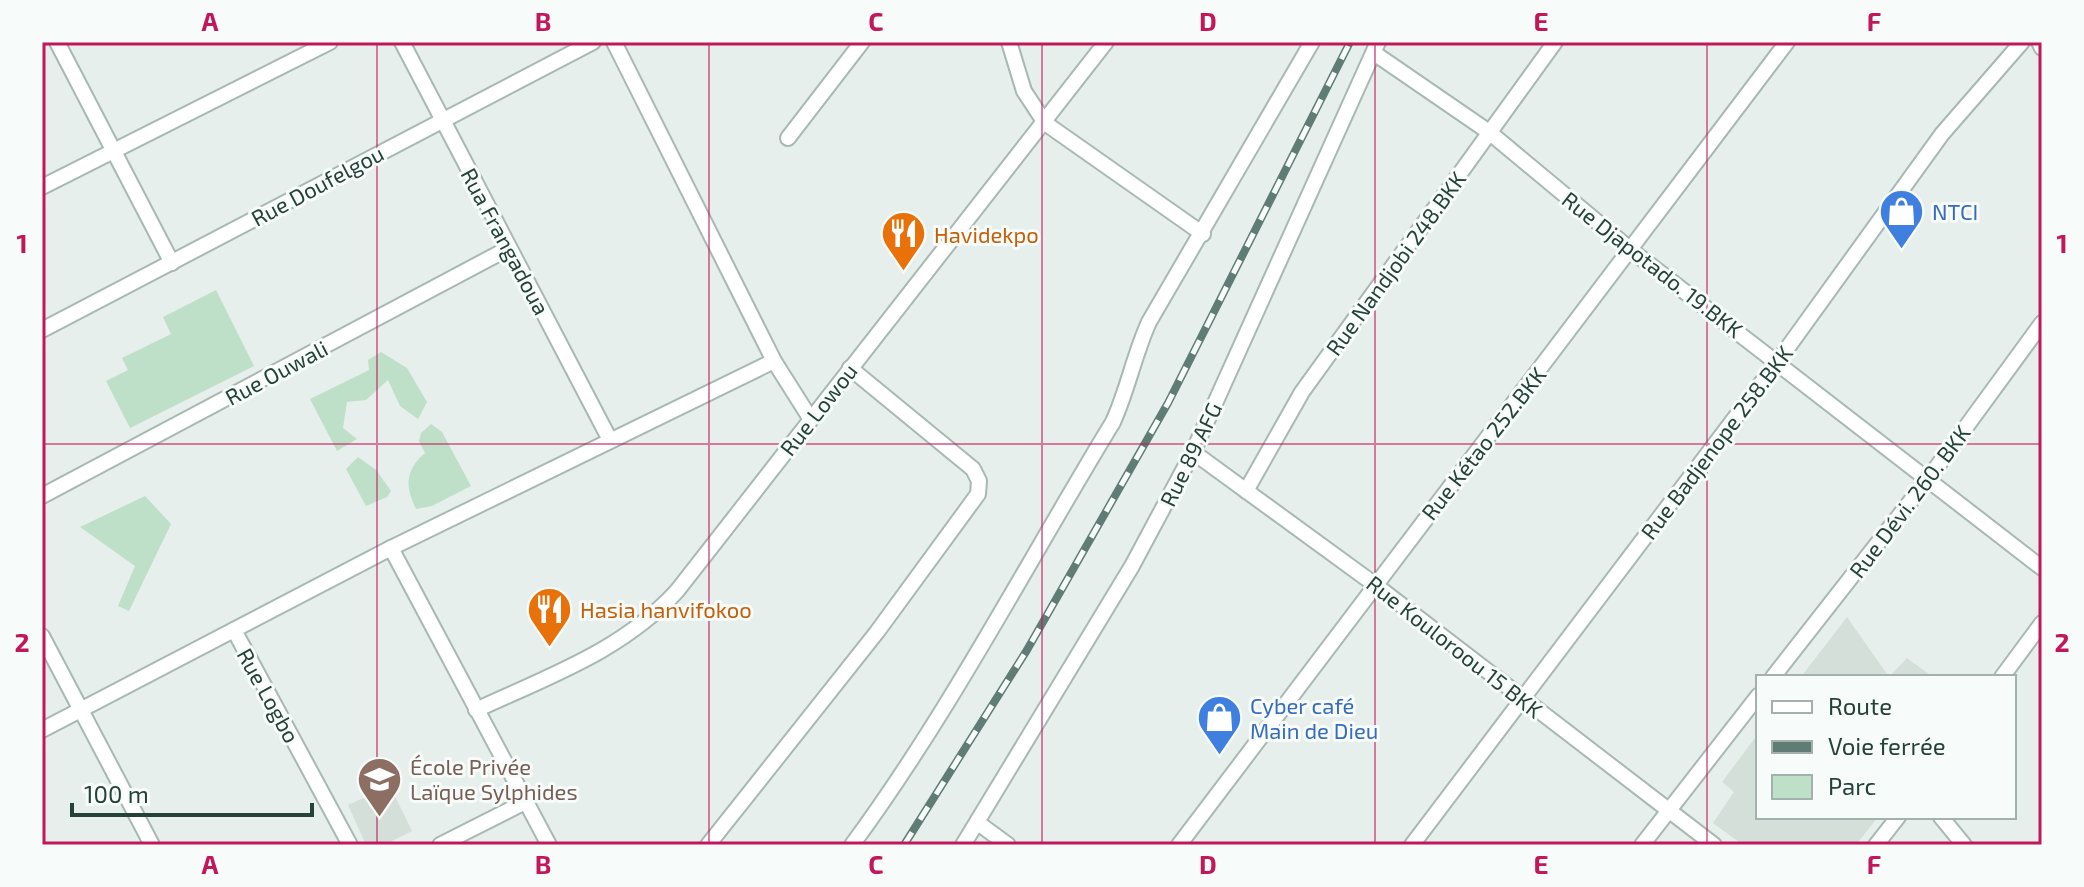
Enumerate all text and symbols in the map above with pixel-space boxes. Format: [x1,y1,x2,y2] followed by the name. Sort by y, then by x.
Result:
[202,5,219,36] text: A
[535,5,551,36] text: B
[868,5,884,36] text: C
[1199,5,1217,36] text: D
[1533,5,1549,36] text: E
[1867,5,1881,36] text: F
[246,139,388,231] street label: Rue Doufelgou
[456,163,556,319] street label: Rua Frangadoua
[1320,166,1471,360] street label: Rue Nandjobi 248.BKK
[1557,185,1748,343] street label: Rue Djapotado. 19.BKK
[1877,187,1925,250] shop icon: NTCI
[1932,198,1978,224] place label: NTCI
[879,210,927,273] restaurant icon: Havidekpo
[934,221,1039,247] place label: Havidekpo
[16,227,28,258] text: 1
[2056,227,2068,258] text: 1
[220,334,332,410] street label: Rue Ouwali
[1635,340,1798,544] street label: Rue Badjenope 258.BKK
[774,358,862,460] street label: Rue Lowou
[1415,362,1551,524] street label: Rue Kétao 252.BKK
[1154,398,1226,510] street label: Rue 89 AFG
[1843,420,1975,582] street label: Rue Dévi. 260. BKK
[1362,569,1548,723] street label: Rue Kouloroou 15 BKK
[525,585,573,648] restaurant icon: Hasia hanvifokoo
[580,596,752,622] place label: Hasia hanvifokoo
[14,626,30,657] text: 2
[2054,626,2070,657] text: 2
[232,643,306,747] street label: Rue Logbo
[1756,675,2016,819] legend
[1828,691,1892,720] text: Route
[1250,692,1378,743] place label: Cyber café Main de Dieu
[1195,694,1243,757] shop icon: Cyber café Main de Dieu
[1828,731,1946,760] text: Voie ferrée
[410,753,578,804] place label: École Privée Laïque Sylphides
[355,755,403,818] school or university icon: École Privée Laïque Sylphides
[72,767,312,817] scale bar
[1828,771,1876,800] text: Parc
[84,779,149,808] text: 100 m
[202,848,219,879] text: A
[535,848,551,879] text: B
[868,848,884,879] text: C
[1199,848,1217,879] text: D
[1533,848,1549,879] text: E
[1867,848,1881,879] text: F

